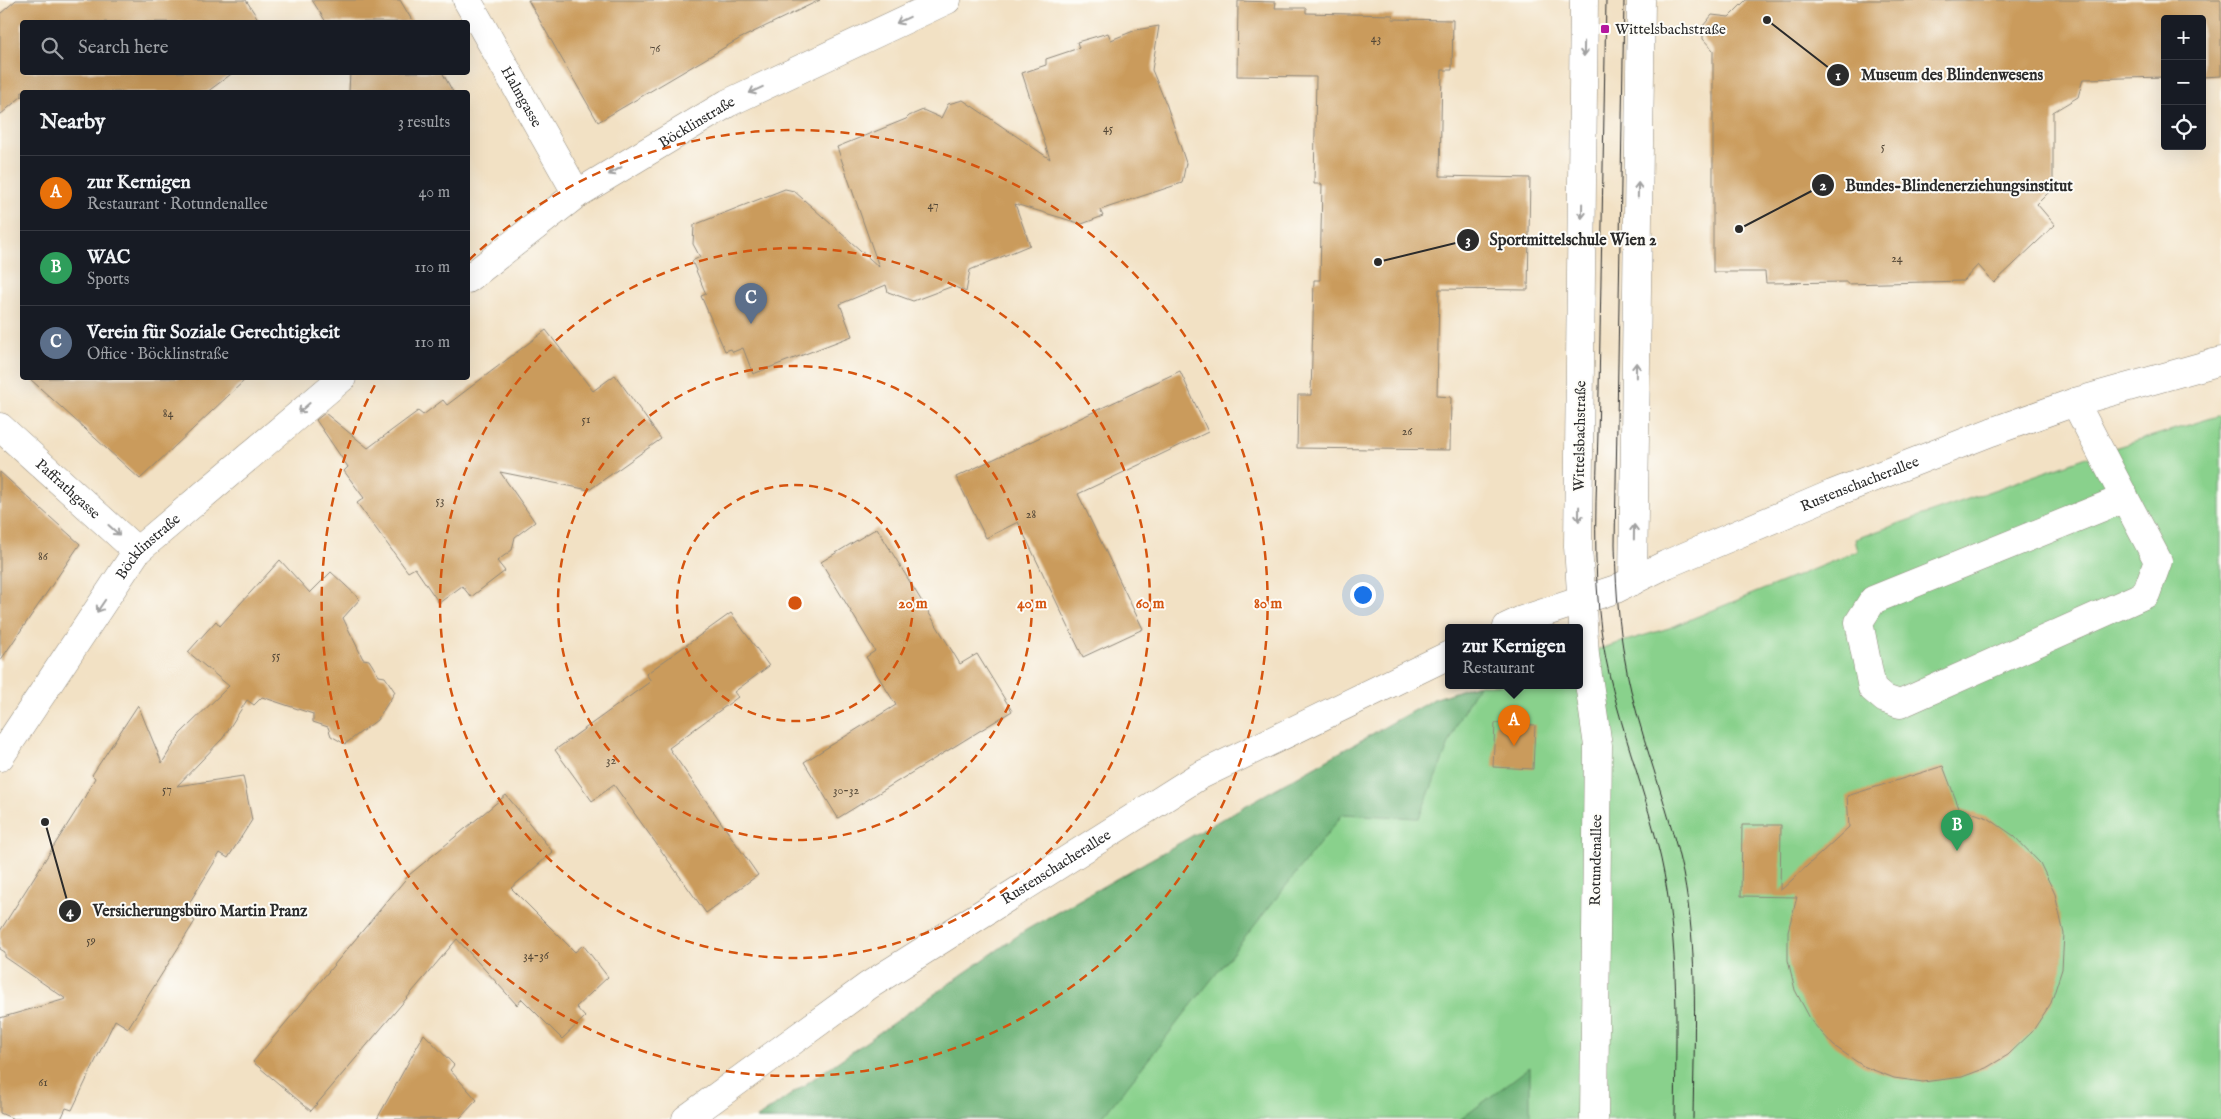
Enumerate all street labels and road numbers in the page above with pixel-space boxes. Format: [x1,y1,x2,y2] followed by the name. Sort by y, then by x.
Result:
[497,63,547,131] street label: Halmgasse
[655,92,738,152] street label: Böcklinstraße
[1570,380,1590,492] street label: Wittelsbachstraße
[1797,452,1922,516] street label: Rustenschacherallee
[32,454,105,523] street label: Paffrathgasse
[111,509,184,583] street label: Böcklinstraße
[1586,814,1606,906] street label: Rotundenallee
[998,825,1114,909] street label: Rustenschacherallee

